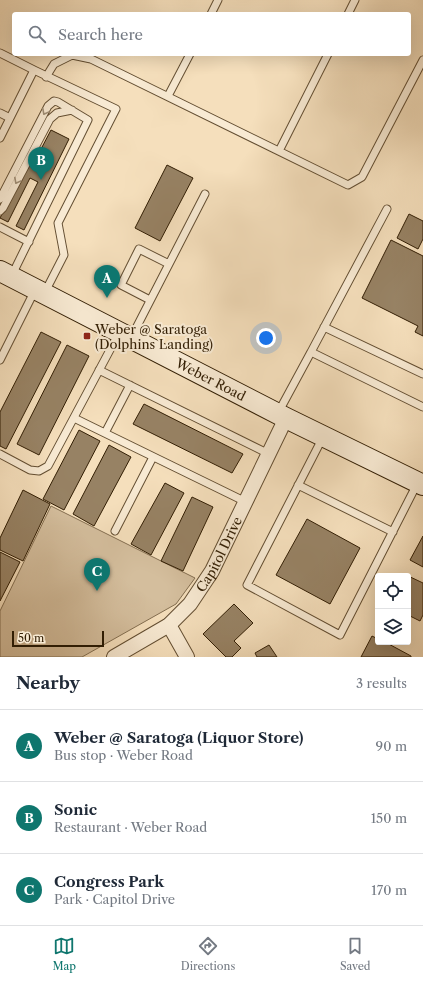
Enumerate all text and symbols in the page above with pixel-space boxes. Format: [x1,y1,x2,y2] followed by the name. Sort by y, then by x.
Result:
[12,12,411,56] search box
[26,23,48,45] icon: search
[58,25,143,44] text: Search here
[42,107,50,115] one-way arrow
[28,147,54,180] pin: B
[15,177,22,184] one-way arrow
[94,265,120,298] pin: A
[94,321,213,352] place label: Weber @ Saratoga (Dolphins Landing)
[256,328,276,348] your location
[82,331,92,341] marker: Weber @ Saratoga (Dolphins Landing)
[172,354,249,404] street label: Weber Road
[192,514,245,595] street label: Capitol Drive
[84,558,110,591] pin: C
[375,573,411,645] map controls
[375,573,411,609] button: locate
[375,609,411,645] button: layers
[12,629,104,648] scale bar
[18,631,44,645] text: 50 m
[16,673,80,693] text: Nearby
[356,675,407,691] text: 3 results
[54,728,304,747] text: Weber @ Saratoga (Liquor Store)
[24,738,34,754] text: A
[376,738,407,754] text: 90 m
[54,747,193,763] text: Bus stop · Weber Road
[54,800,97,819] text: Sonic
[24,810,34,826] text: B
[371,810,407,826] text: 150 m
[54,819,207,835] text: Restaurant · Weber Road
[54,872,164,891] text: Congress Park
[24,882,34,898] text: C
[371,882,407,898] text: 170 m
[54,891,175,907] text: Park · Capitol Drive
[52,935,76,973] tab: Map
[181,935,235,973] tab: Directions
[340,935,371,973] tab: Saved

